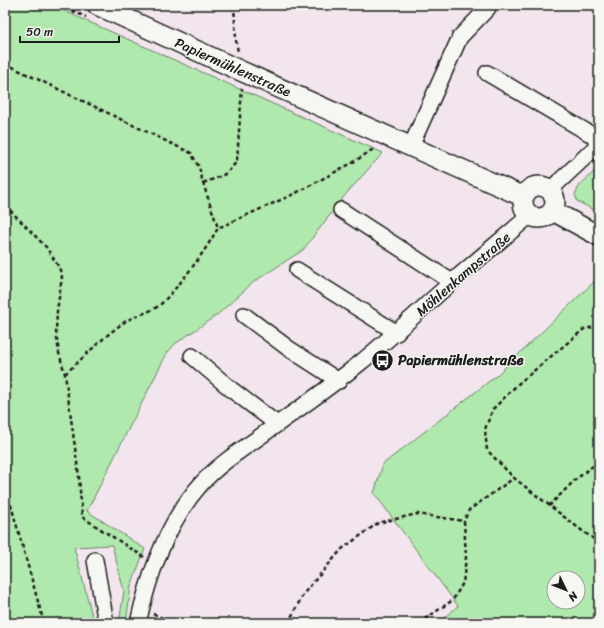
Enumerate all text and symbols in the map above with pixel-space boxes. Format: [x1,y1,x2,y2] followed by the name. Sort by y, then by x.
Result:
[20,18,119,44] scale bar
[26,21,53,43] text: 50 m
[170,31,295,104] street label: Papiermühlenstraße
[410,226,517,323] street label: Möhlenkampstraße
[369,347,395,373] bus stop icon: Papiermühlenstraße
[398,348,524,373] place label: Papiermühlenstraße
[546,570,586,610] north arrow
[563,586,583,606] text: N

